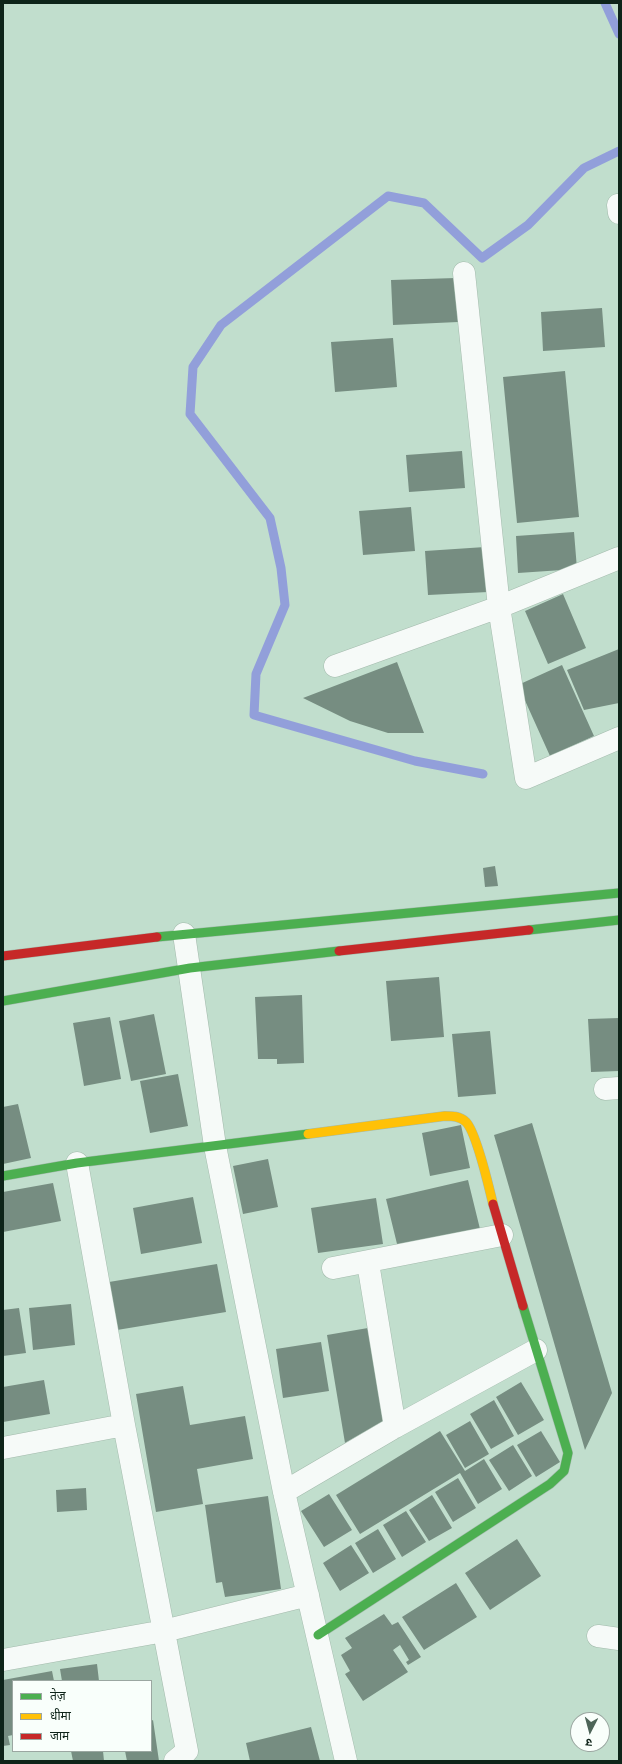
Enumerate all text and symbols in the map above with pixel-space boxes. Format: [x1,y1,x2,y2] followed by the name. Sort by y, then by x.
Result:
[12,1680,152,1752] legend
[50,1688,66,1702] text: तेज़
[50,1708,71,1722] text: धीमा
[570,1712,610,1752] north arrow
[50,1728,69,1742] text: जाम
[585,1737,593,1750] text: उ

